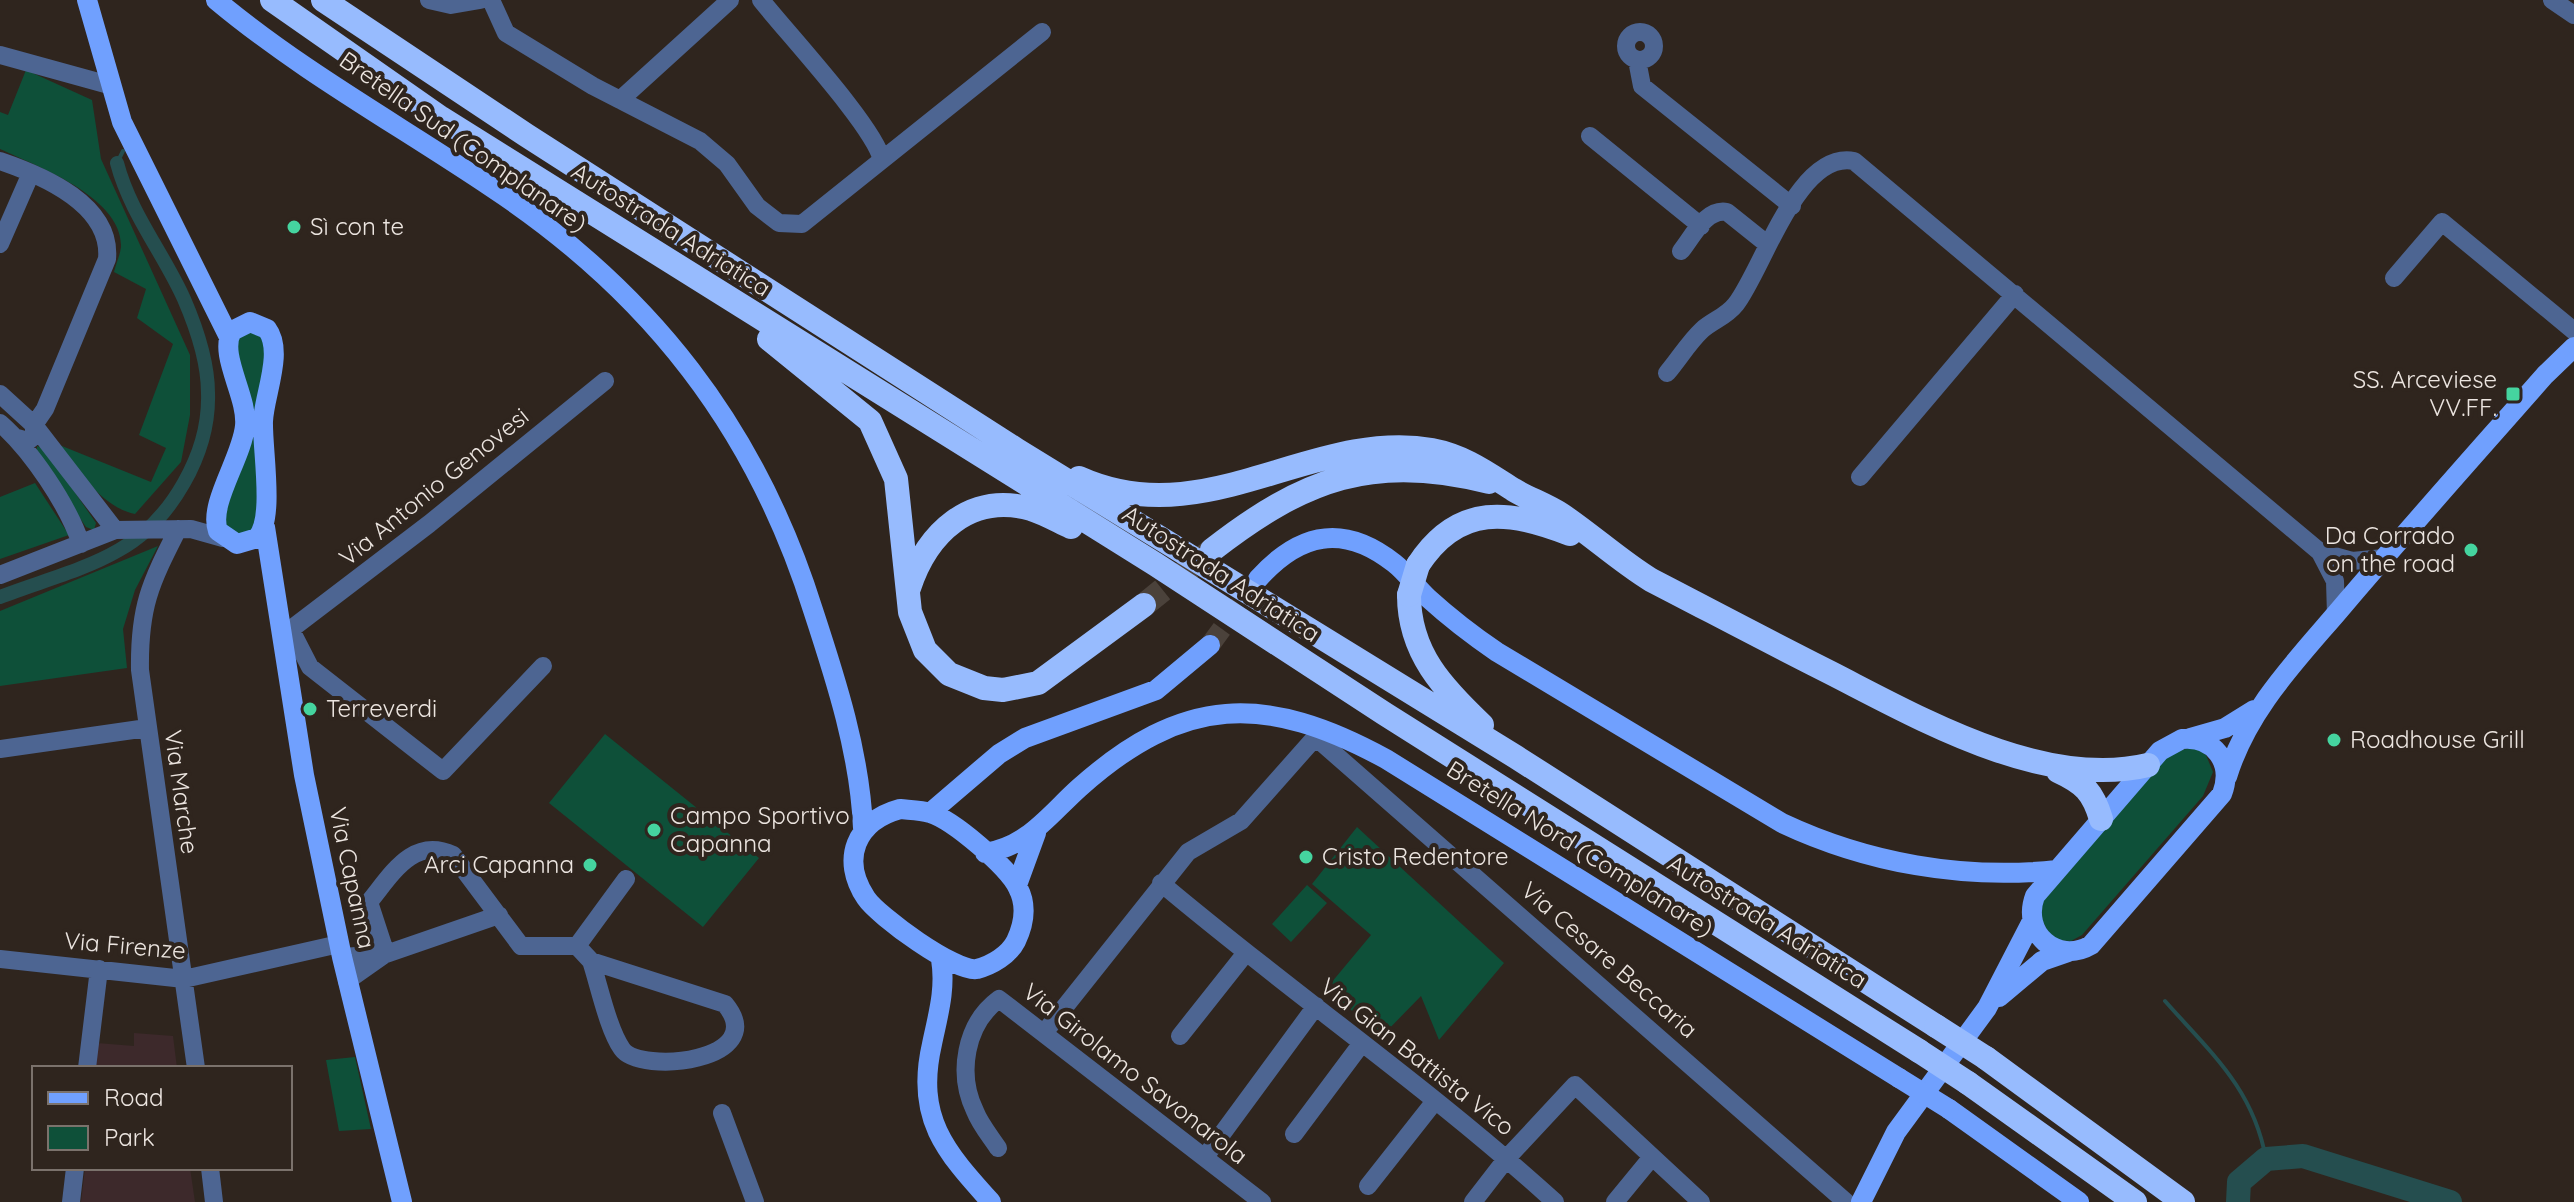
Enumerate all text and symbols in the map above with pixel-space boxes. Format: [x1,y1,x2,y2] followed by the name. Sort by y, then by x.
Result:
[334,44,593,238] street label: Bretella Sud (Complanare)
[566,156,777,303] street label: Autostrada Adriatica
[310,211,404,241] place label: Sì con te
[285,218,303,236] marker: Sì con te
[2353,364,2497,422] place label: SS. Arceviese VV.FF.
[2504,385,2522,403] marker: SS. Arceviese VV.FF.
[333,401,534,572] street label: Via Antonio Genovesi
[1117,498,1326,648] street label: Autostrada Adriatica
[2325,520,2455,578] place label: Da Corrado on the road
[2462,541,2480,559] marker: Da Corrado on the road
[326,693,437,723] place label: Terreverdi
[301,700,319,718] marker: Terreverdi
[2350,724,2525,754] place label: Roadhouse Grill
[158,728,206,856] street label: Via Marche
[2325,731,2343,749] marker: Roadhouse Grill
[1442,754,1719,943] street label: Bretella Nord (Complanare)
[670,800,850,858] place label: Campo Sportivo Capanna
[323,804,383,951] street label: Via Capanna
[645,821,663,839] marker: Campo Sportivo Capanna
[1322,841,1509,871] place label: Cristo Redentore
[1297,848,1315,866] marker: Cristo Redentore
[1662,848,1873,995] street label: Autostrada Adriatica
[424,849,574,879] place label: Arci Capanna
[581,856,599,874] marker: Arci Capanna
[1515,875,1704,1044] street label: Via Cesare Beccaria
[63,925,187,965] street label: Via Firenze
[1314,971,1521,1142] street label: Via Gian Battista Vico
[1017,976,1254,1170] street label: Via Girolamo Savonarola
[32,1066,292,1170] legend
[104,1082,164,1112] text: Road
[104,1122,155,1152] text: Park

